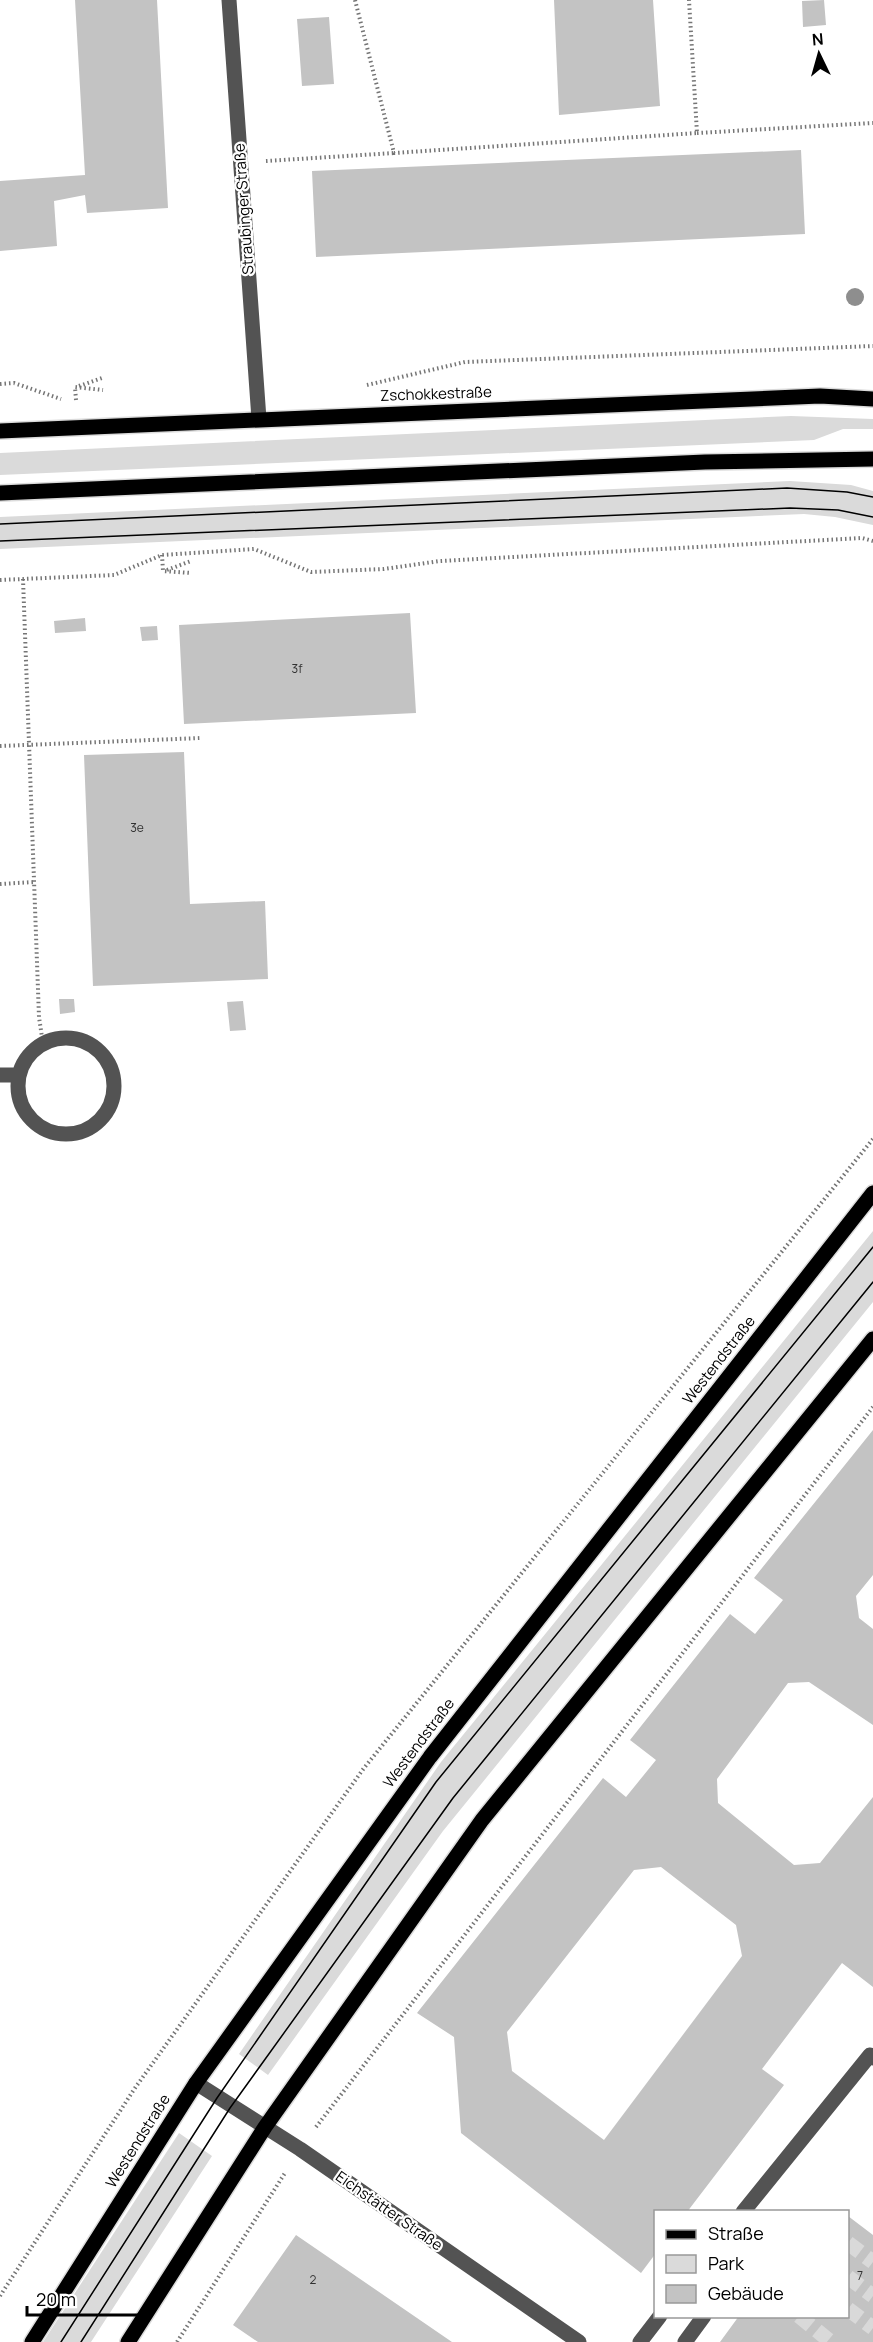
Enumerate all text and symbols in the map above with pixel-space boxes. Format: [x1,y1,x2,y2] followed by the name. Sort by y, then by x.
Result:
[789,24,849,84] north arrow
[811,28,824,51] text: N
[228,143,259,275] street label: Straubinger Straße
[380,381,492,406] street label: Zschokkestraße
[292,660,303,677] house number: 3f
[130,819,144,836] house number: 3e
[677,1311,760,1408] street label: Westendstraße
[378,1694,459,1792] street label: Westendstraße
[100,2090,175,2192] street label: Westendstraße
[332,2166,447,2256] street label: Eichstätter Straße
[654,2210,849,2318] legend
[708,2221,764,2245] text: Straße
[708,2251,745,2275] text: Park
[857,2267,863,2284] house number: 7
[310,2271,317,2288] house number: 2
[27,2279,144,2317] scale bar
[708,2281,784,2305] text: Gebäude
[36,2287,76,2311] text: 20 m

